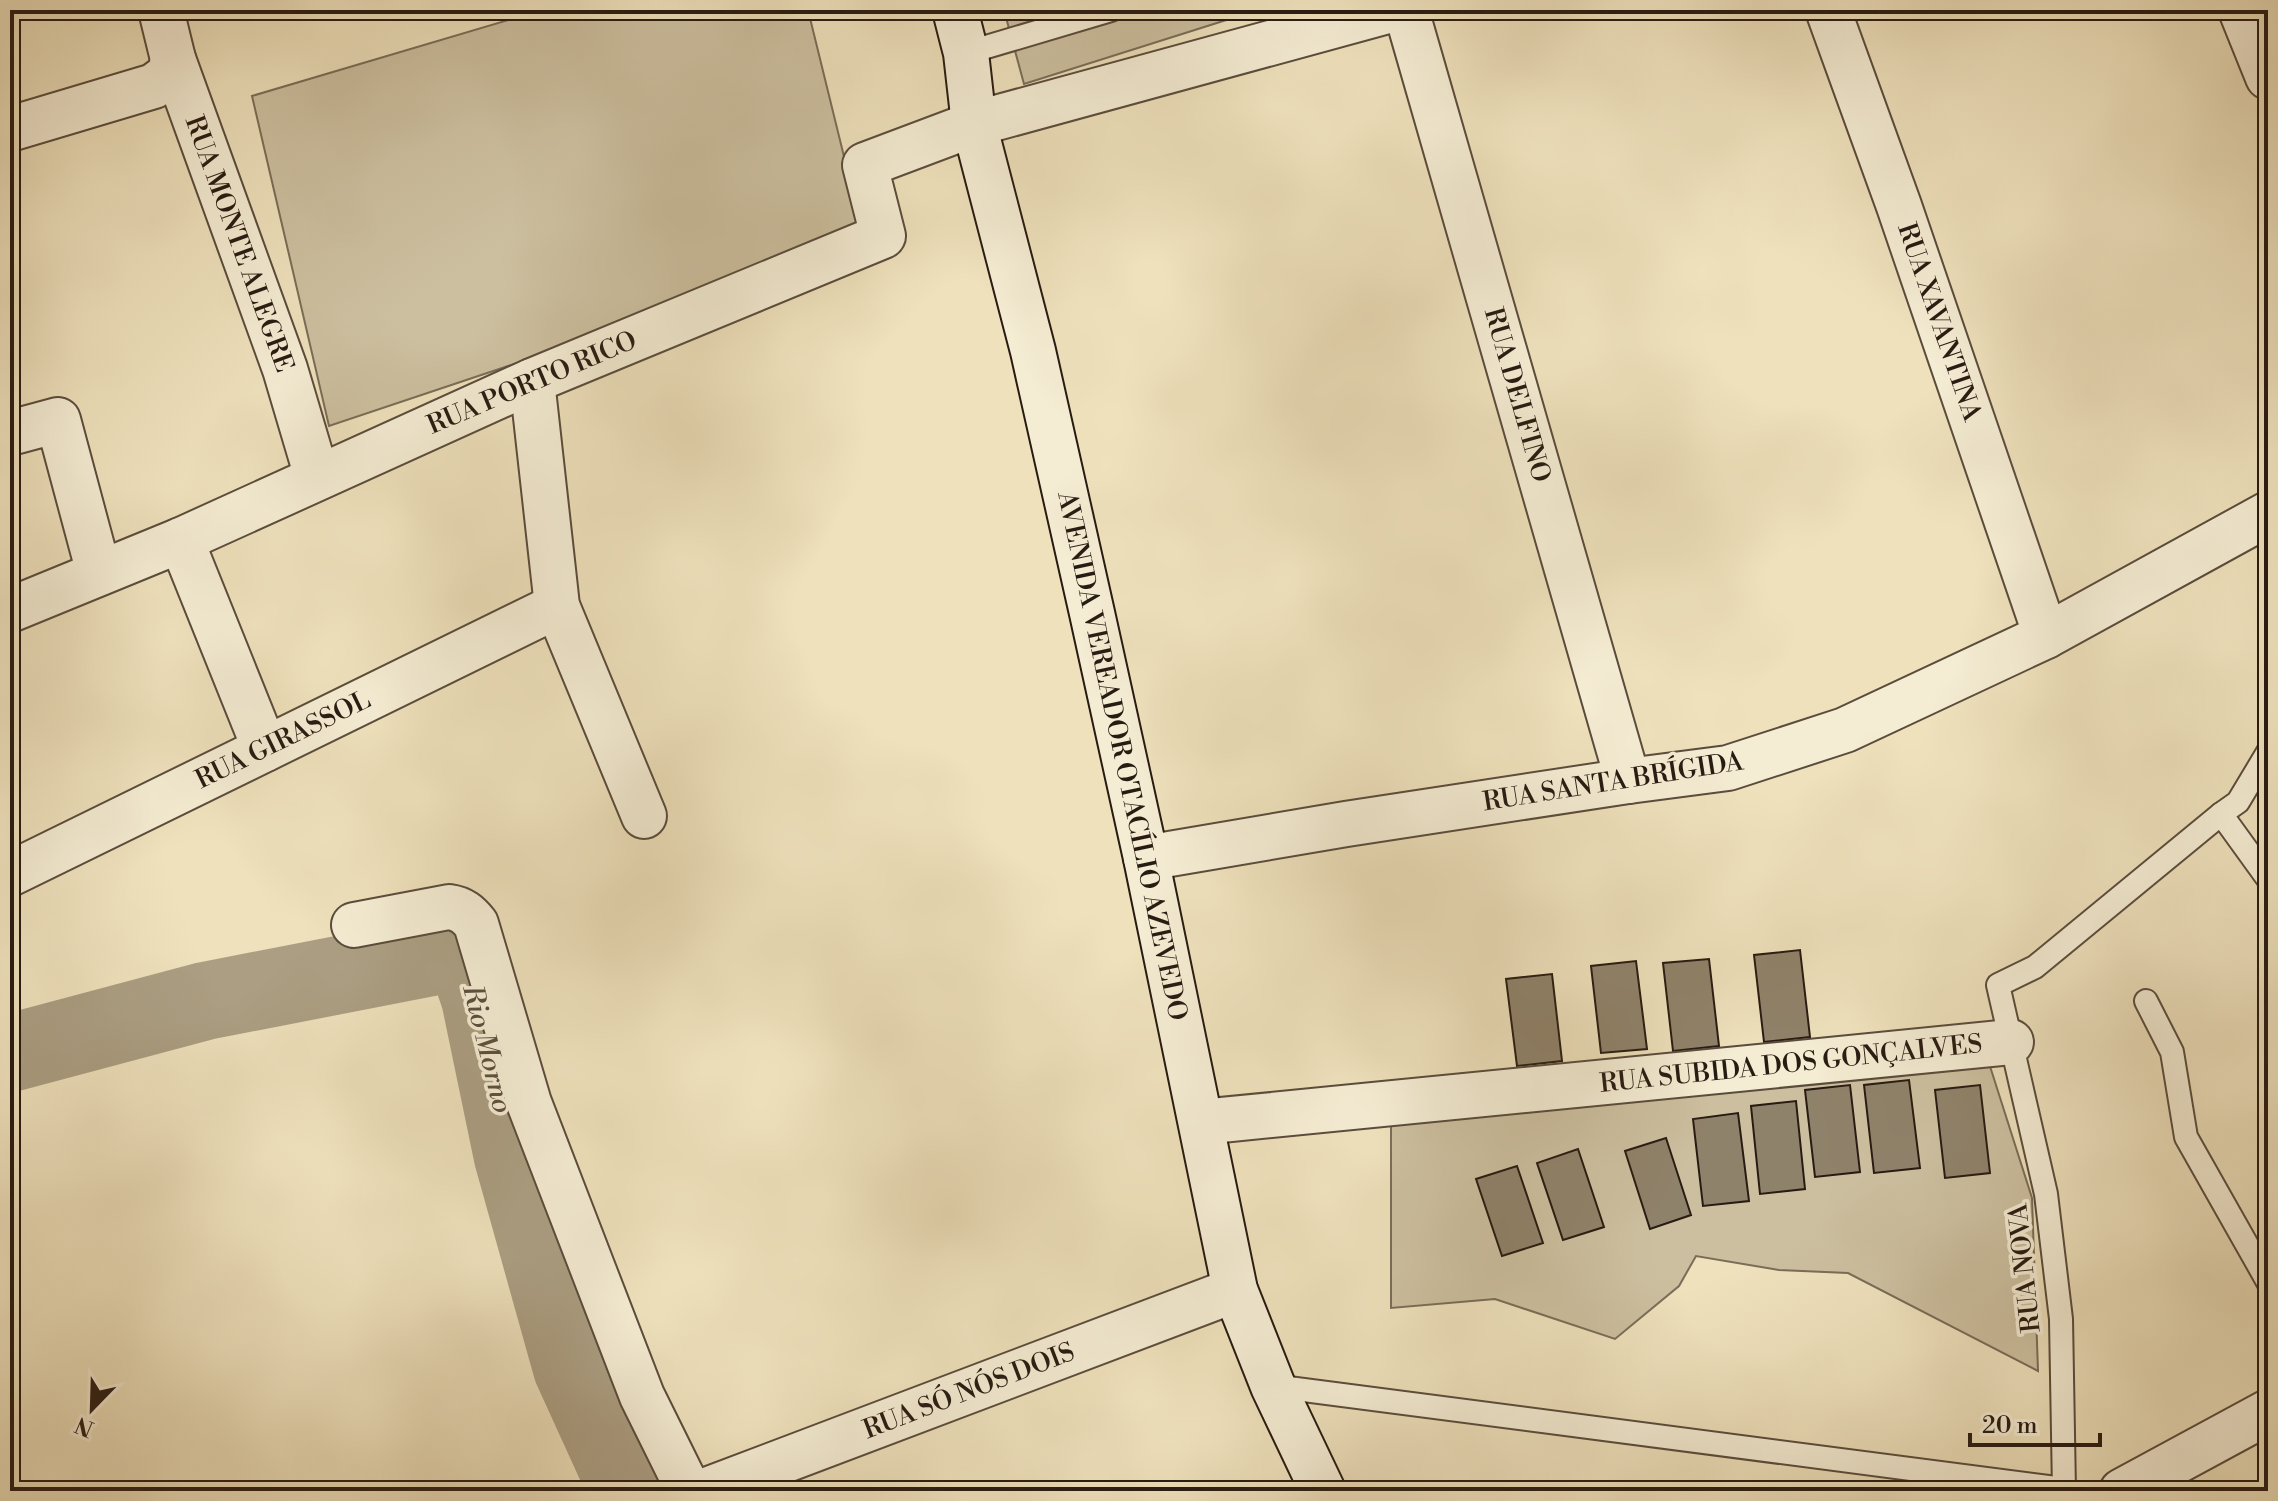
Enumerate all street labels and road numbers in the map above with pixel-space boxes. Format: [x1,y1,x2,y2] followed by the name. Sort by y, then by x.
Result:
[178,111,300,377] street label: RUA MONTE ALEGRE
[1890,219,1988,426] street label: RUA XAVANTINA
[1477,304,1557,486] street label: RUA DELFINO
[422,324,642,442] street label: RUA PORTO RICO
[1050,487,1196,1024] street label: AVENIDA VEREADOR OTACÍLIO AZEVEDO
[190,684,376,796] street label: RUA GIRASSOL
[1480,743,1747,818] street label: RUA SANTA BRÍGIDA
[1598,1028,1984,1100] street label: RUA SUBIDA DOS GONÇALVES
[2002,1201,2048,1334] street label: RUA NOVA
[858,1334,1079,1446] street label: RUA SÓ NÓS DOIS

